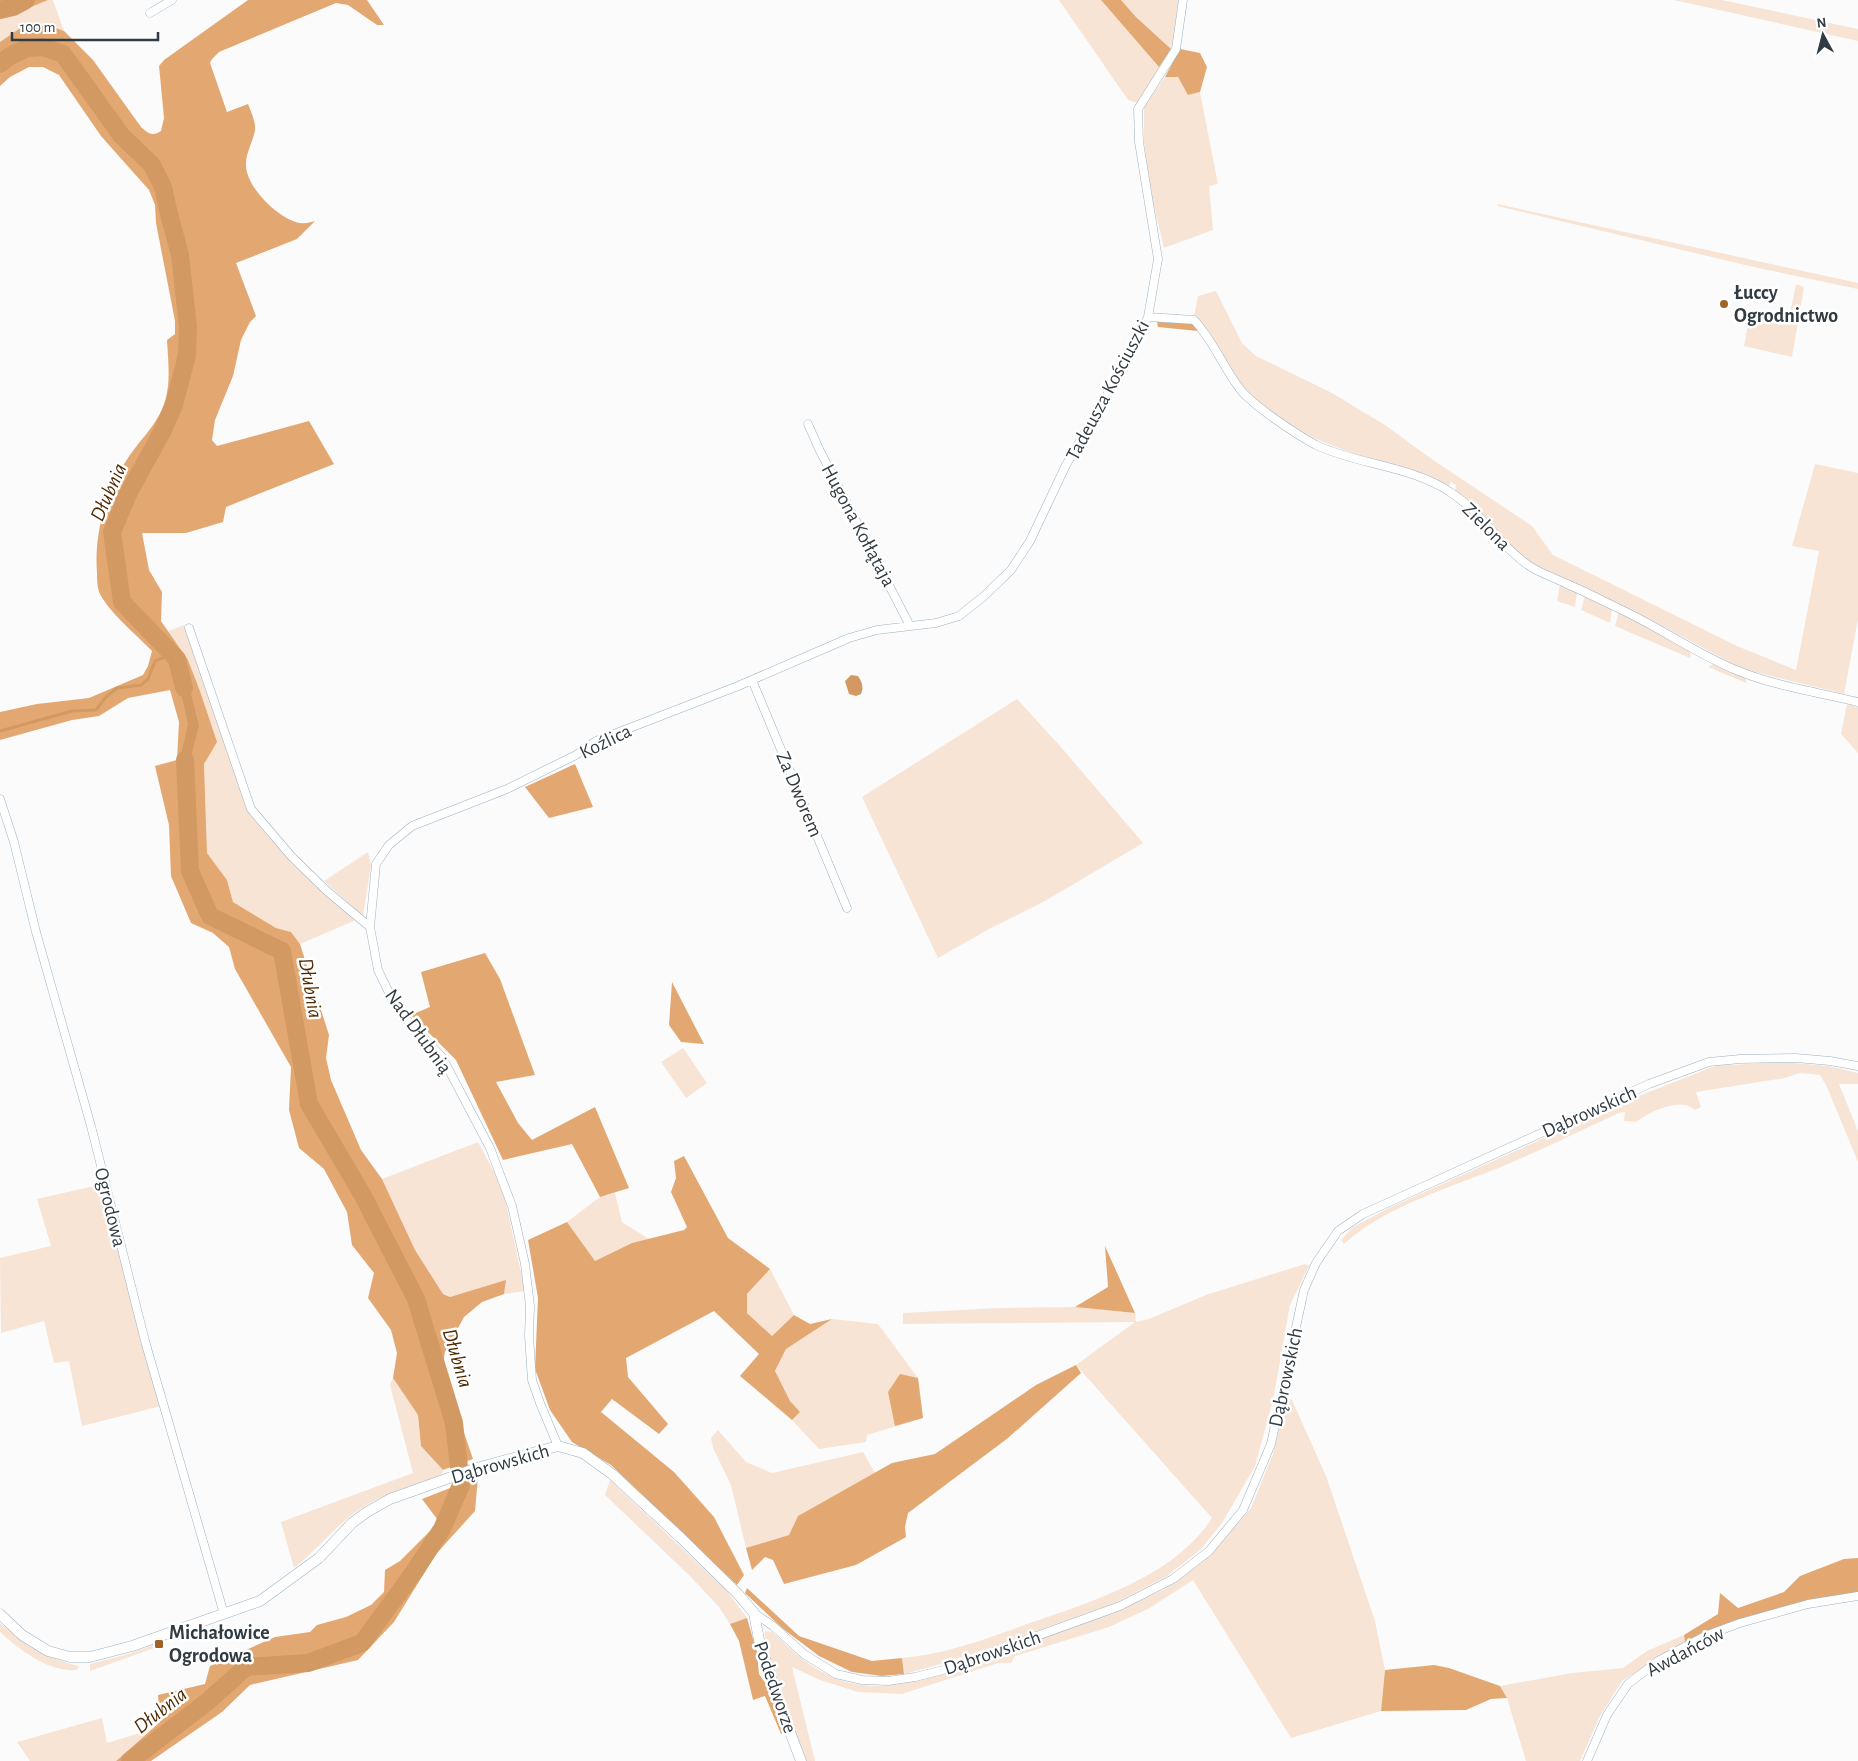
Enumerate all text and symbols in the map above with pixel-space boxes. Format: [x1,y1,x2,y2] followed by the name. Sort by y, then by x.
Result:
[12,10,159,42] scale bar
[1798,10,1848,60] north arrow
[1816,16,1827,31] text: N
[20,20,55,35] text: 100 m
[1733,283,1838,326] place label: Łuccy Ogrodnictwo
[1718,298,1730,310] marker: Łuccy Ogrodnictwo
[1063,317,1153,464] street label: Tadeusza Kościuszki
[86,460,130,524] water label: Dłubnia
[817,461,899,590] street label: Hugona Kołłątaja
[1458,499,1514,555] street label: Zielona
[576,721,634,763] street label: Koźlica
[772,749,826,840] street label: Za Dworem
[295,956,326,1020] water label: Dłubnia
[381,986,455,1077] street label: Nad Dłubnią
[1539,1082,1640,1142] street label: Dąbrowskich
[91,1166,130,1249] street label: Ogrodowa
[439,1326,476,1390] water label: Dłubnia
[1266,1326,1306,1429] street label: Dąbrowskich
[449,1440,552,1488] street label: Dąbrowskich
[169,1623,270,1666] place label: Michałowice Ogrodowa
[1643,1623,1728,1681] street label: Awdańców
[941,1627,1043,1679] street label: Dąbrowskich
[153,1638,165,1650] marker: Michałowice Ogrodowa
[750,1639,800,1736] street label: Podedworze
[130,1683,191,1737] water label: Dłubnia

